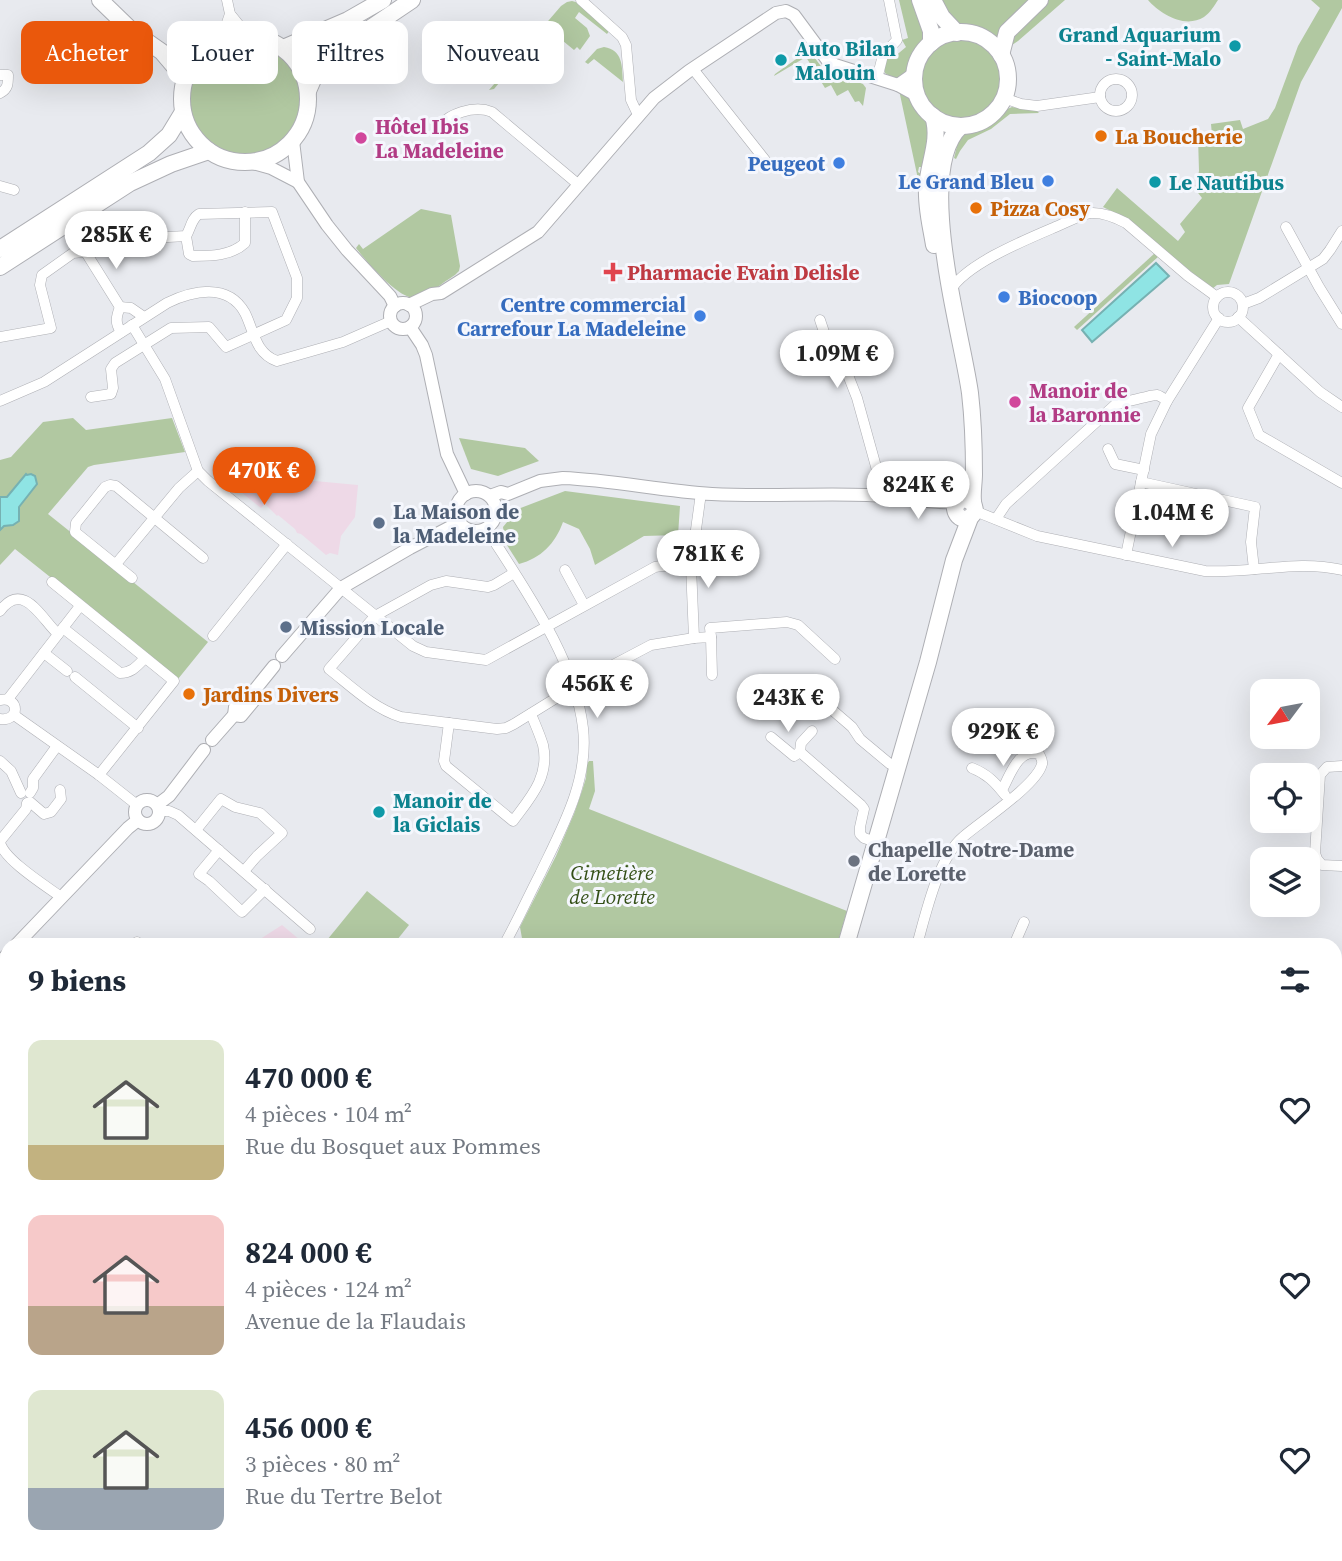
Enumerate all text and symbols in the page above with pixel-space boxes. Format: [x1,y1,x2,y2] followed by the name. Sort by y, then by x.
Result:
[1059,20,1221,73] place label: Grand Aquarium - Saint-Malo
[21,21,153,84] chip: Acheter
[167,21,278,84] chip: Louer
[292,21,408,84] chip: Filtres
[422,21,564,84] chip: Nouveau
[795,34,896,87] place label: Auto Bilan Malouin
[1227,38,1243,54] marker: Grand Aquarium - Saint-Malo
[773,52,789,68] marker: Auto Bilan Malouin
[375,112,504,165] place label: Hôtel Ibis La Madeleine
[1115,122,1243,151] place label: La Boucherie
[1093,128,1109,144] marker: La Boucherie
[353,130,369,146] marker: Hôtel Ibis La Madeleine
[747,149,825,178] place label: Peugeot
[831,155,847,171] marker: Peugeot
[898,167,1034,196] place label: Le Grand Bleu
[1169,168,1284,197] place label: Le Nautibus
[1040,173,1056,189] marker: Le Grand Bleu
[1147,174,1163,190] marker: Le Nautibus
[990,194,1091,223] place label: Pizza Cosy
[968,200,984,216] marker: Pizza Cosy
[59,212,173,271] pin: 285K €
[81,218,151,250] text: 285K €
[627,258,859,287] place label: Pharmacie Evain Delisle
[605,264,621,280] marker: Pharmacie Evain Delisle
[1018,283,1098,312] place label: Biocoop
[996,289,1012,305] marker: Biocoop
[457,290,686,343] place label: Centre commercial Carrefour La Madeleine
[692,308,708,324] marker: Centre commercial Carrefour La Madeleine
[772,330,902,390] pin: 1.09M €
[796,337,878,369] text: 1.09M €
[1029,376,1141,429] place label: Manoir de la Baronnie
[1007,394,1023,410] marker: Manoir de la Baronnie
[207,448,321,507] pin: 470K €
[229,454,299,486] text: 470K €
[861,462,975,521] pin: 824K €
[883,468,953,500] text: 824K €
[1107,490,1237,549] pin: 1.04M €
[1131,496,1213,528] text: 1.04M €
[393,497,519,550] place label: La Maison de la Madeleine
[371,515,387,531] marker: La Maison de la Madeleine
[651,530,765,590] pin: 781K €
[673,537,743,569] text: 781K €
[300,613,444,642] place label: Mission Locale
[278,619,294,635] marker: Mission Locale
[540,660,654,720] pin: 456K €
[562,667,632,699] text: 456K €
[731,674,845,734] pin: 243K €
[1250,679,1320,749] north arrow
[1250,679,1320,917] map controls
[201,680,339,709] place label: Jardins Divers
[753,681,823,713] text: 243K €
[181,686,197,702] marker: Jardins Divers
[946,708,1060,768] pin: 929K €
[968,715,1038,747] text: 929K €
[1250,763,1320,833] button: locate
[393,786,492,839] place label: Manoir de la Giclais
[371,804,387,820] marker: Manoir de la Giclais
[868,835,1074,888] place label: Chapelle Notre-Dame de Lorette
[1250,847,1320,917] button: layers
[846,853,862,869] marker: Chapelle Notre-Dame de Lorette
[569,858,655,911] park label: Cimetière de Lorette
[28,960,126,1001] text: 9 biens
[1276,961,1314,999] icon: filters
[245,1057,372,1098] text: 470 000 €
[84,1068,168,1152] icon: home
[1276,1091,1314,1129] icon: heart
[245,1098,412,1130] text: 4 pièces · 104 m²
[245,1130,541,1162] text: Rue du Bosquet aux Pommes
[245,1232,372,1273] text: 824 000 €
[84,1243,168,1327] icon: home
[1276,1266,1314,1304] icon: heart
[245,1273,412,1305] text: 4 pièces · 124 m²
[245,1305,466,1337] text: Avenue de la Flaudais
[245,1407,372,1448] text: 456 000 €
[84,1418,168,1502] icon: home
[1276,1441,1314,1479] icon: heart
[245,1448,400,1480] text: 3 pièces · 80 m²
[245,1480,442,1512] text: Rue du Tertre Belot

